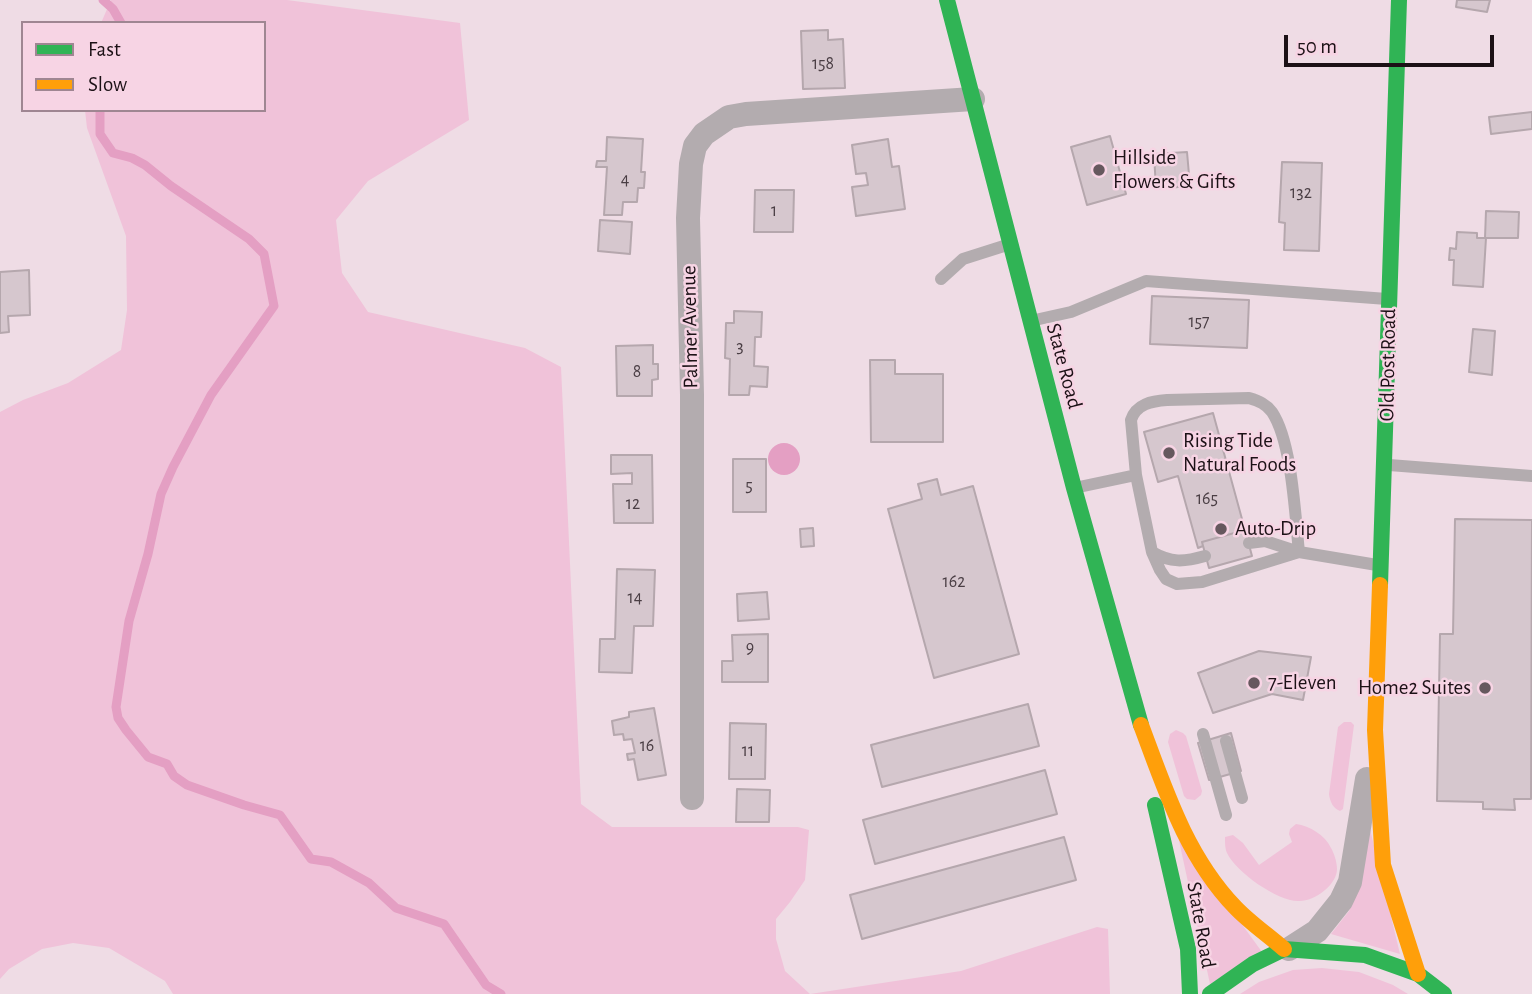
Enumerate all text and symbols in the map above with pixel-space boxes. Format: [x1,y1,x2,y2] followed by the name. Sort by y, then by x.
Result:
[21,21,266,112] legend
[1287,21,1497,65] scale bar
[1297,36,1337,57] text: 50 m
[88,39,121,60] text: Fast
[812,53,834,75] house number: 158
[88,74,127,95] text: Slow
[1113,145,1236,195] place label: Hillside Flowers & Gifts
[1091,162,1107,178] marker: Hillside Flowers & Gifts
[621,169,629,191] house number: 4
[1290,182,1312,204] house number: 132
[771,200,777,222] house number: 1
[676,265,704,389] street label: Palmer Avenue
[1374,308,1402,422] street label: Old Post Road
[1188,311,1210,333] house number: 157
[1040,320,1088,412] street label: State Road
[736,336,744,358] house number: 3
[633,361,641,383] house number: 8
[1183,428,1296,478] place label: Rising Tide Natural Foods
[1161,445,1177,461] marker: Rising Tide Natural Foods
[745,475,753,497] house number: 5
[1196,488,1218,510] house number: 165
[626,493,640,515] house number: 12
[1235,516,1316,542] place label: Auto-Drip
[1213,521,1229,537] marker: Auto-Drip
[943,571,965,593] house number: 162
[628,587,642,609] house number: 14
[746,637,754,659] house number: 9
[1268,670,1337,696] place label: 7-Eleven
[1246,675,1262,691] marker: 7-Eleven
[1358,675,1471,701] place label: Home2 Suites
[1477,680,1493,696] marker: Home2 Suites
[640,735,654,757] house number: 16
[742,740,754,762] house number: 11
[1181,880,1221,970] street label: State Road

